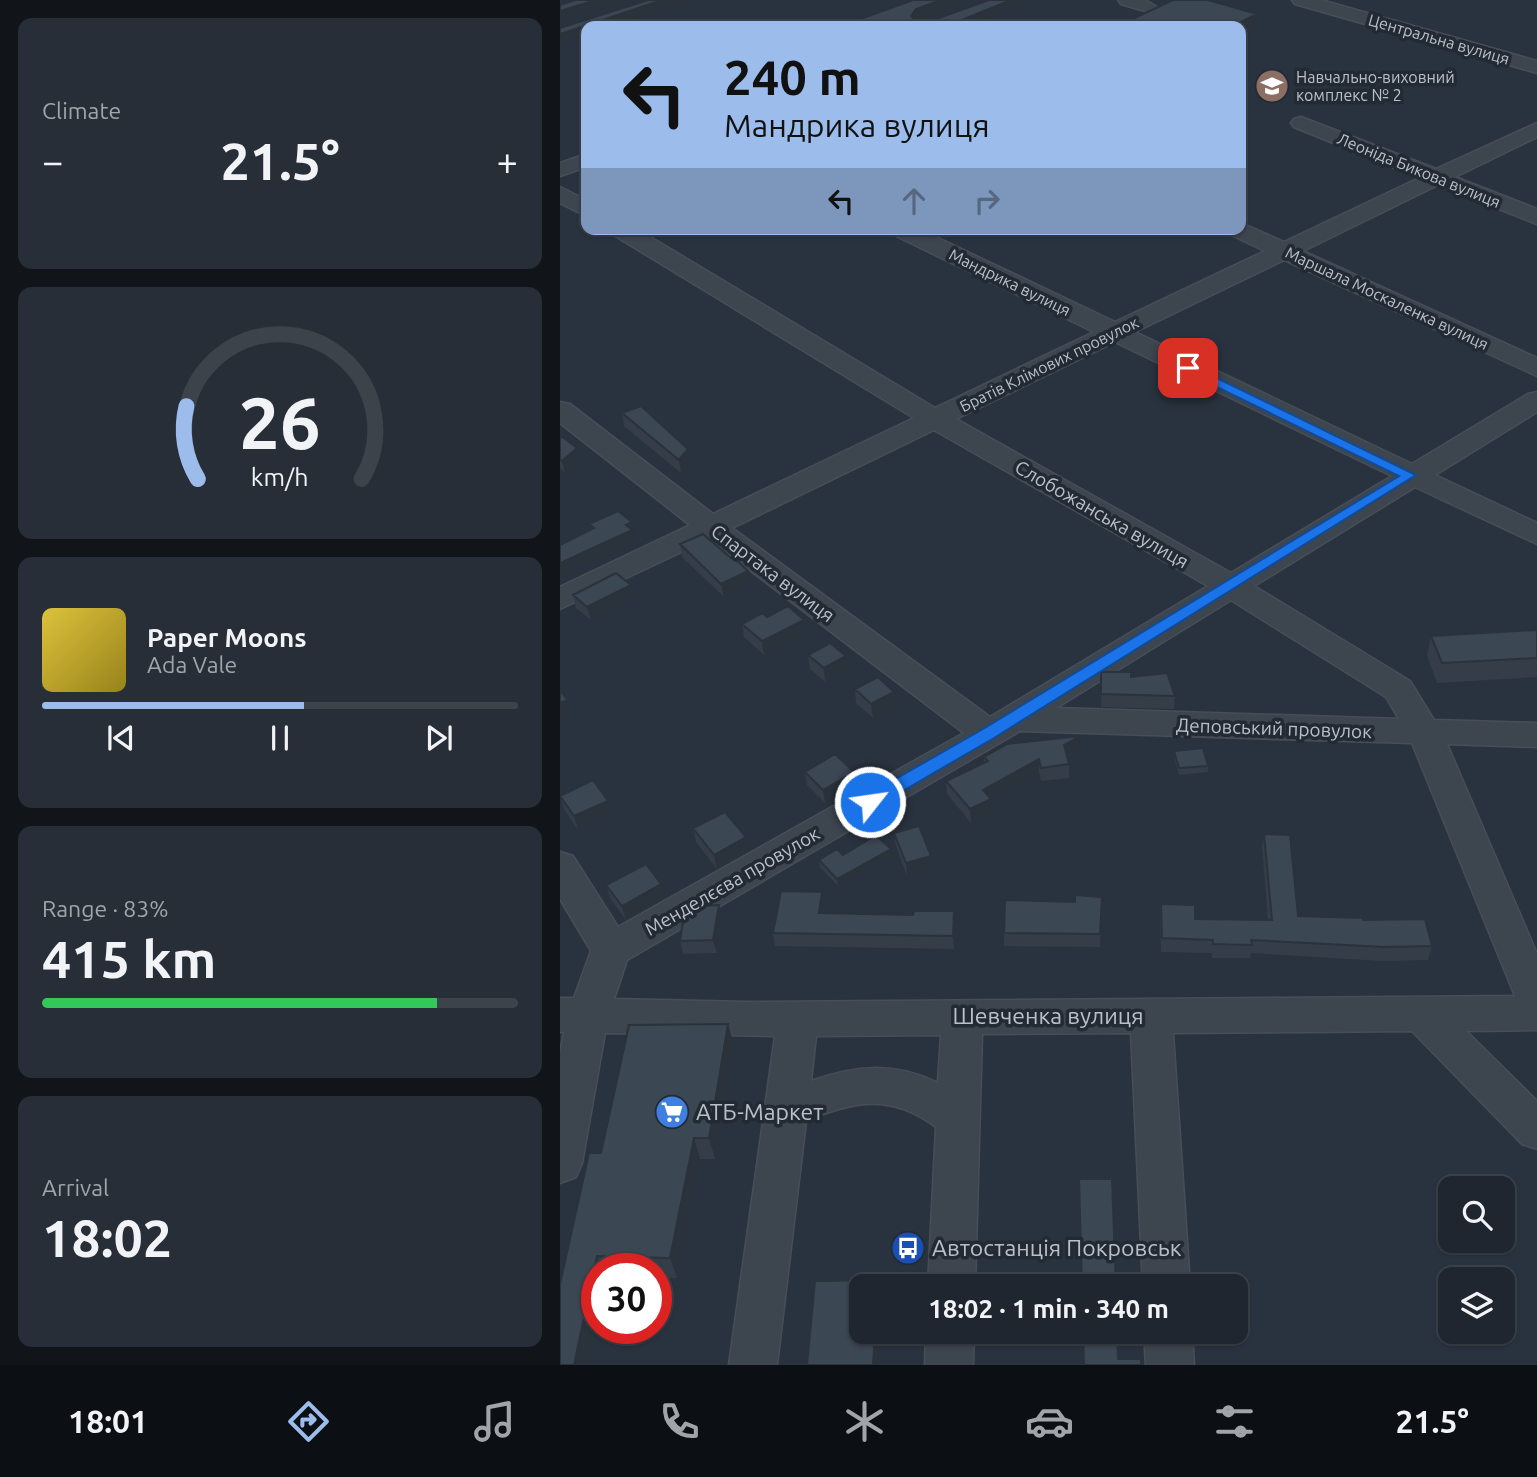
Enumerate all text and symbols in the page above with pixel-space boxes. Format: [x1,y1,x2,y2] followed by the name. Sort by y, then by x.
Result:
[1366,10,1512,68] street label: Центральна вулиця
[609,49,700,140] icon: left
[724,49,861,104] text: 240 m
[1253,67,1291,105] school or university icon: Навчально-виховний комплекс № 2
[1296,68,1455,104] place label: Навчально-виховний комплекс № 2
[42,98,121,123] text: Climate
[724,107,990,143] text: Мандрика вулиця
[1335,129,1503,211] street label: Леоніда Бикова вулиця
[220,132,340,190] text: 21.5°
[42,140,63,182] text: −
[497,140,518,182] text: +
[822,182,860,220] icon: left
[895,182,933,220] icon: ahead
[968,182,1006,220] icon: right
[1283,243,1491,353] street label: Маршала Москаленка вулиця
[946,245,1074,319] street label: Мандрика вулиця
[957,313,1141,415] street label: Братів Клімових провулок
[1158,338,1218,398] pin
[1169,349,1207,387] icon: arrive
[239,382,321,464] text: 26
[1011,455,1193,573] street label: Слобожанська вулиця
[251,463,309,491] text: km/h
[707,520,839,626] street label: Спартака вулиця
[147,623,306,652] text: Paper Moons
[147,652,237,677] text: Ada Vale
[1176,714,1373,742] street label: Деповський провулок
[102,719,140,757] icon: previous
[261,719,299,757] icon: pause
[420,719,458,757] icon: next
[833,765,907,839] position arrow
[641,822,823,940] street label: Менделєєва провулок
[42,896,169,921] text: Range · 83%
[42,930,216,988] text: 415 km
[952,1003,1144,1028] street label: Шевченка вулиця
[653,1093,691,1131] supermarket icon: АТБ-Маркет
[696,1099,823,1124] place label: АТБ-Маркет
[42,1175,109,1200] text: Arrival
[1438,1176,1515,1344] map controls
[1438,1176,1515,1253] button: search
[42,1209,172,1267] text: 18:02
[889,1229,927,1267] bus stop icon: Автостанція Покровськ
[932,1235,1182,1260] place label: Автостанція Покровськ
[581,1253,672,1344] speed limit sign: 30
[1438,1267,1515,1344] button: layers
[928,1294,1169,1323] text: 18:02 · 1 min · 340 m
[284,1397,333,1446] icon: directions
[470,1397,519,1446] icon: music
[655,1397,704,1446] icon: phone
[840,1397,889,1446] icon: climate
[1025,1397,1074,1446] icon: car
[1210,1397,1259,1446] icon: filters
[68,1403,148,1439] text: 18:01
[1395,1403,1469,1439] text: 21.5°

